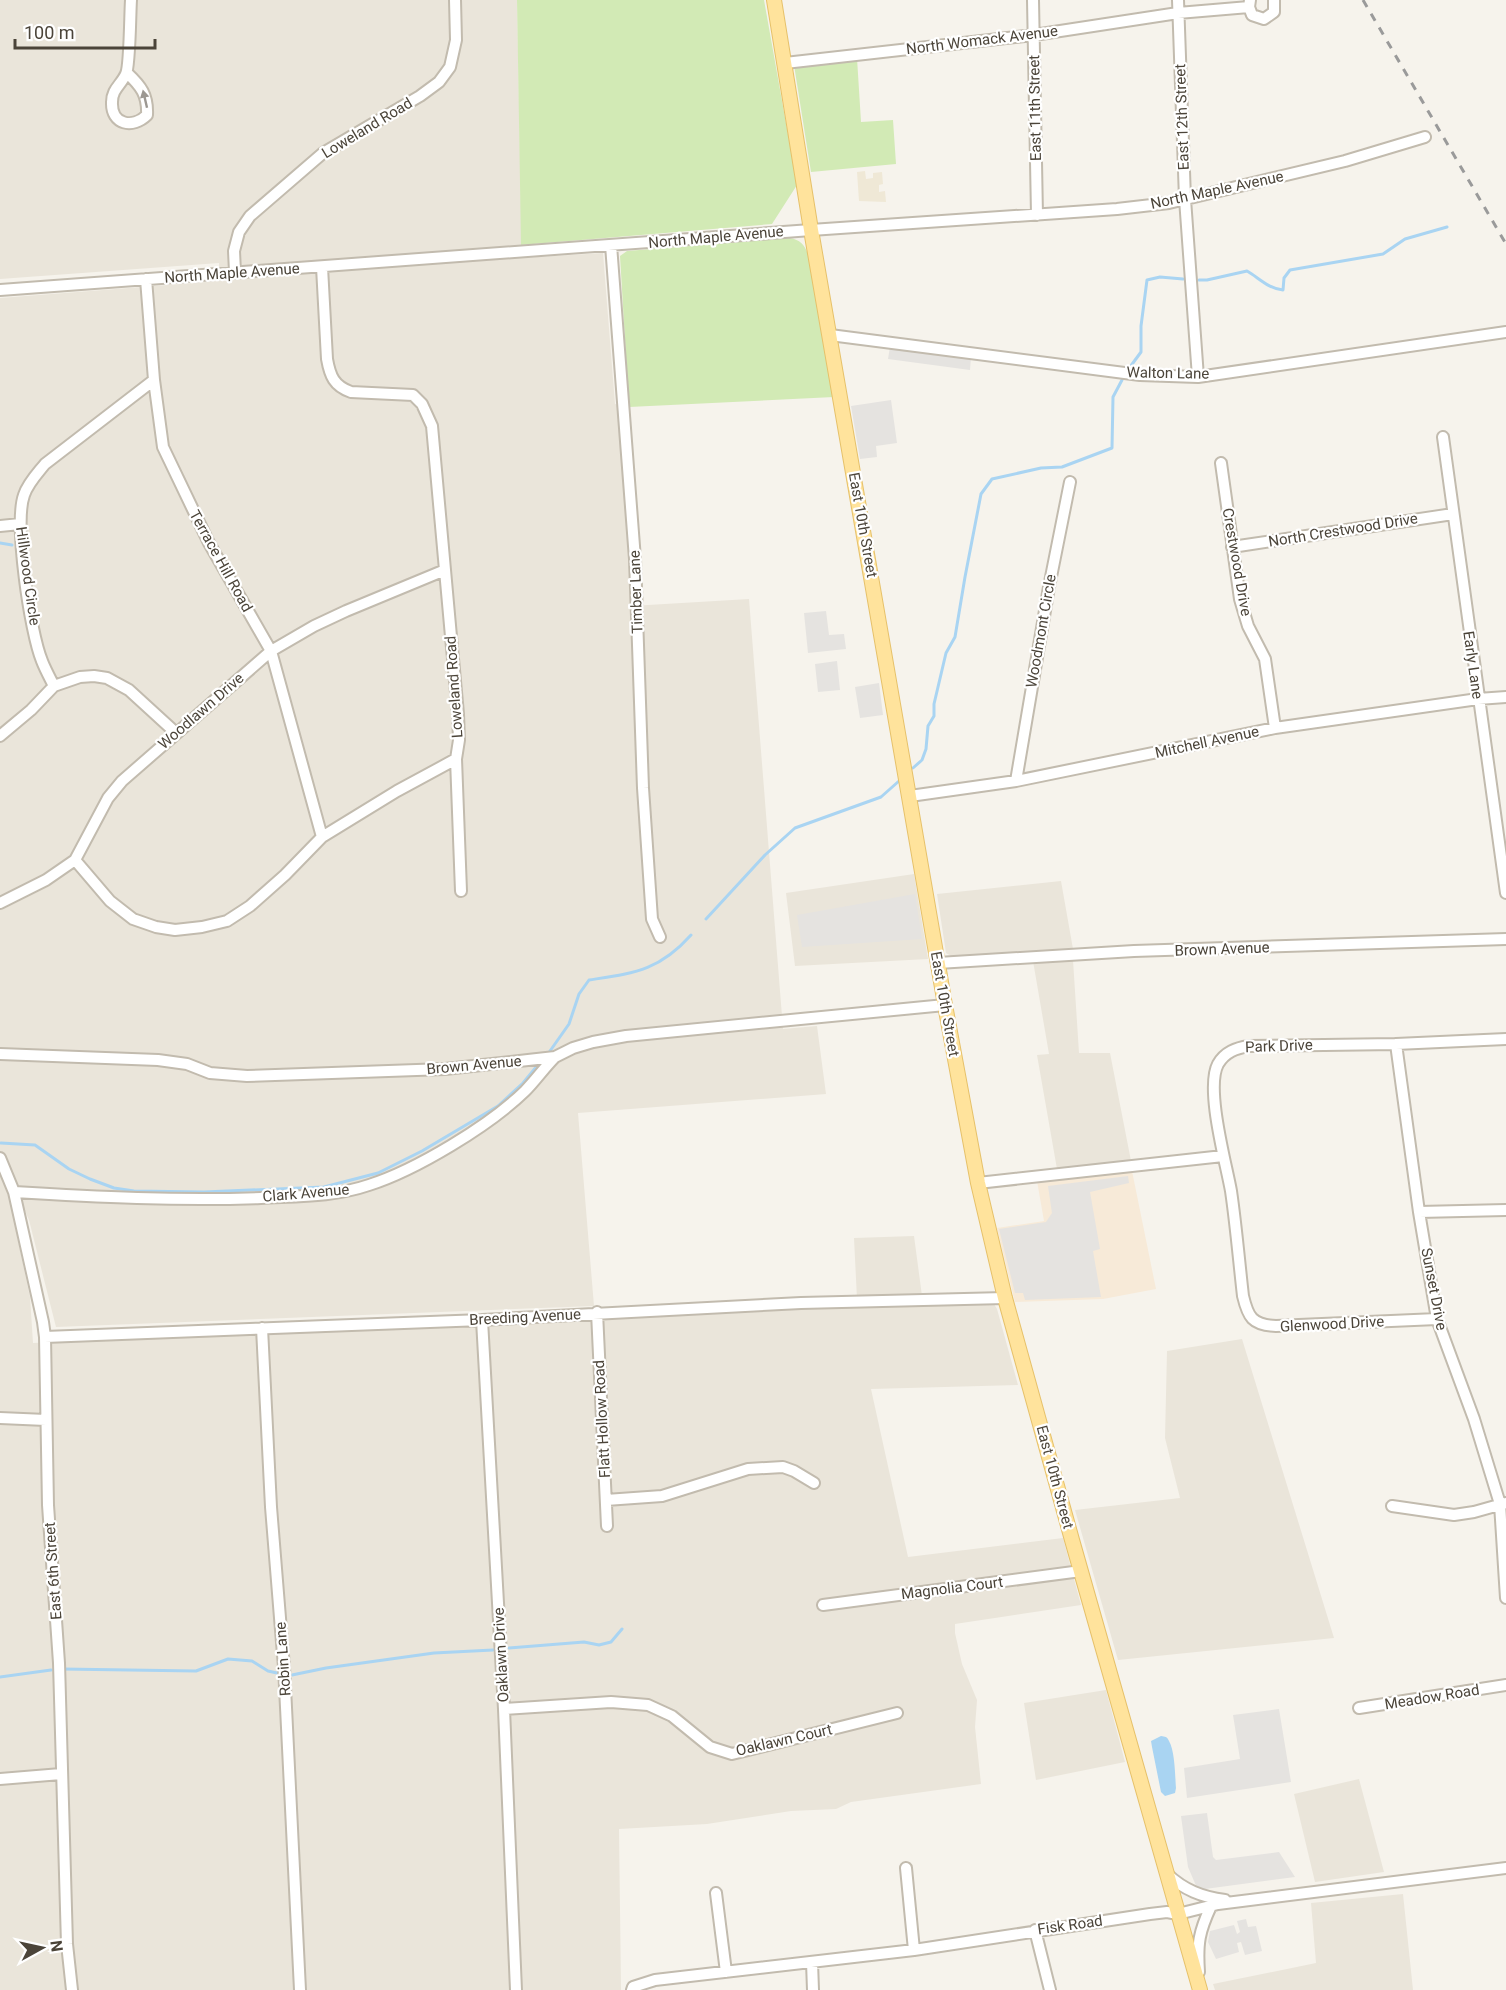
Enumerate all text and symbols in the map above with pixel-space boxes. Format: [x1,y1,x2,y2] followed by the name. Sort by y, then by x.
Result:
[15,12,154,50] scale bar
[24,22,75,43] text: 100 m
[905,22,1059,58] street label: North Womack Avenue
[1025,55,1045,161] street label: East 11th Street
[1171,63,1193,170] street label: East 12th Street
[139,90,149,108] one-way arrow
[318,94,416,162] street label: Loweland Road
[1149,167,1285,213] street label: North Maple Avenue
[648,222,784,252] street label: North Maple Avenue
[164,259,300,287] street label: North Maple Avenue
[1127,363,1210,383] street label: Walton Lane
[845,471,881,579] street label: East 10th Street
[1219,506,1255,618] street label: Crestwood Drive
[186,507,256,615] street label: Terrace Hill Road
[1267,509,1419,551] street label: North Crestwood Drive
[12,525,44,627] street label: Hillwood Circle
[626,550,646,634] street label: Timber Lane
[1022,573,1060,689] street label: Woodmont Circle
[1459,630,1487,700] street label: Early Lane
[441,635,467,739] street label: Loweland Road
[155,669,247,753] street label: Woodlawn Drive
[1153,722,1261,762] street label: Mitchell Avenue
[1174,938,1270,960] street label: Brown Avenue
[927,950,963,1058] street label: East 10th Street
[1245,1036,1313,1056] street label: Park Drive
[426,1052,522,1078] street label: Brown Avenue
[262,1180,350,1206] street label: Clark Avenue
[1417,1246,1451,1332] street label: Sunset Drive
[469,1305,581,1329] street label: Breeding Avenue
[1279,1312,1385,1336] street label: Glenwood Drive
[590,1360,614,1478] street label: Flatt Hollow Road
[1033,1423,1077,1531] street label: East 10th Street
[41,1521,65,1620] street label: East 6th Street
[900,1573,1004,1603] street label: Magnolia Court
[490,1607,512,1703] street label: Oaklawn Drive
[271,1621,295,1697] street label: Robin Lane
[1383,1681,1481,1713] street label: Meadow Road
[734,1720,834,1760] street label: Oaklawn Court
[1036,1912,1104,1938] street label: Fisk Road
[12,1918,72,1978] north arrow
[46,1939,67,1953] text: N

